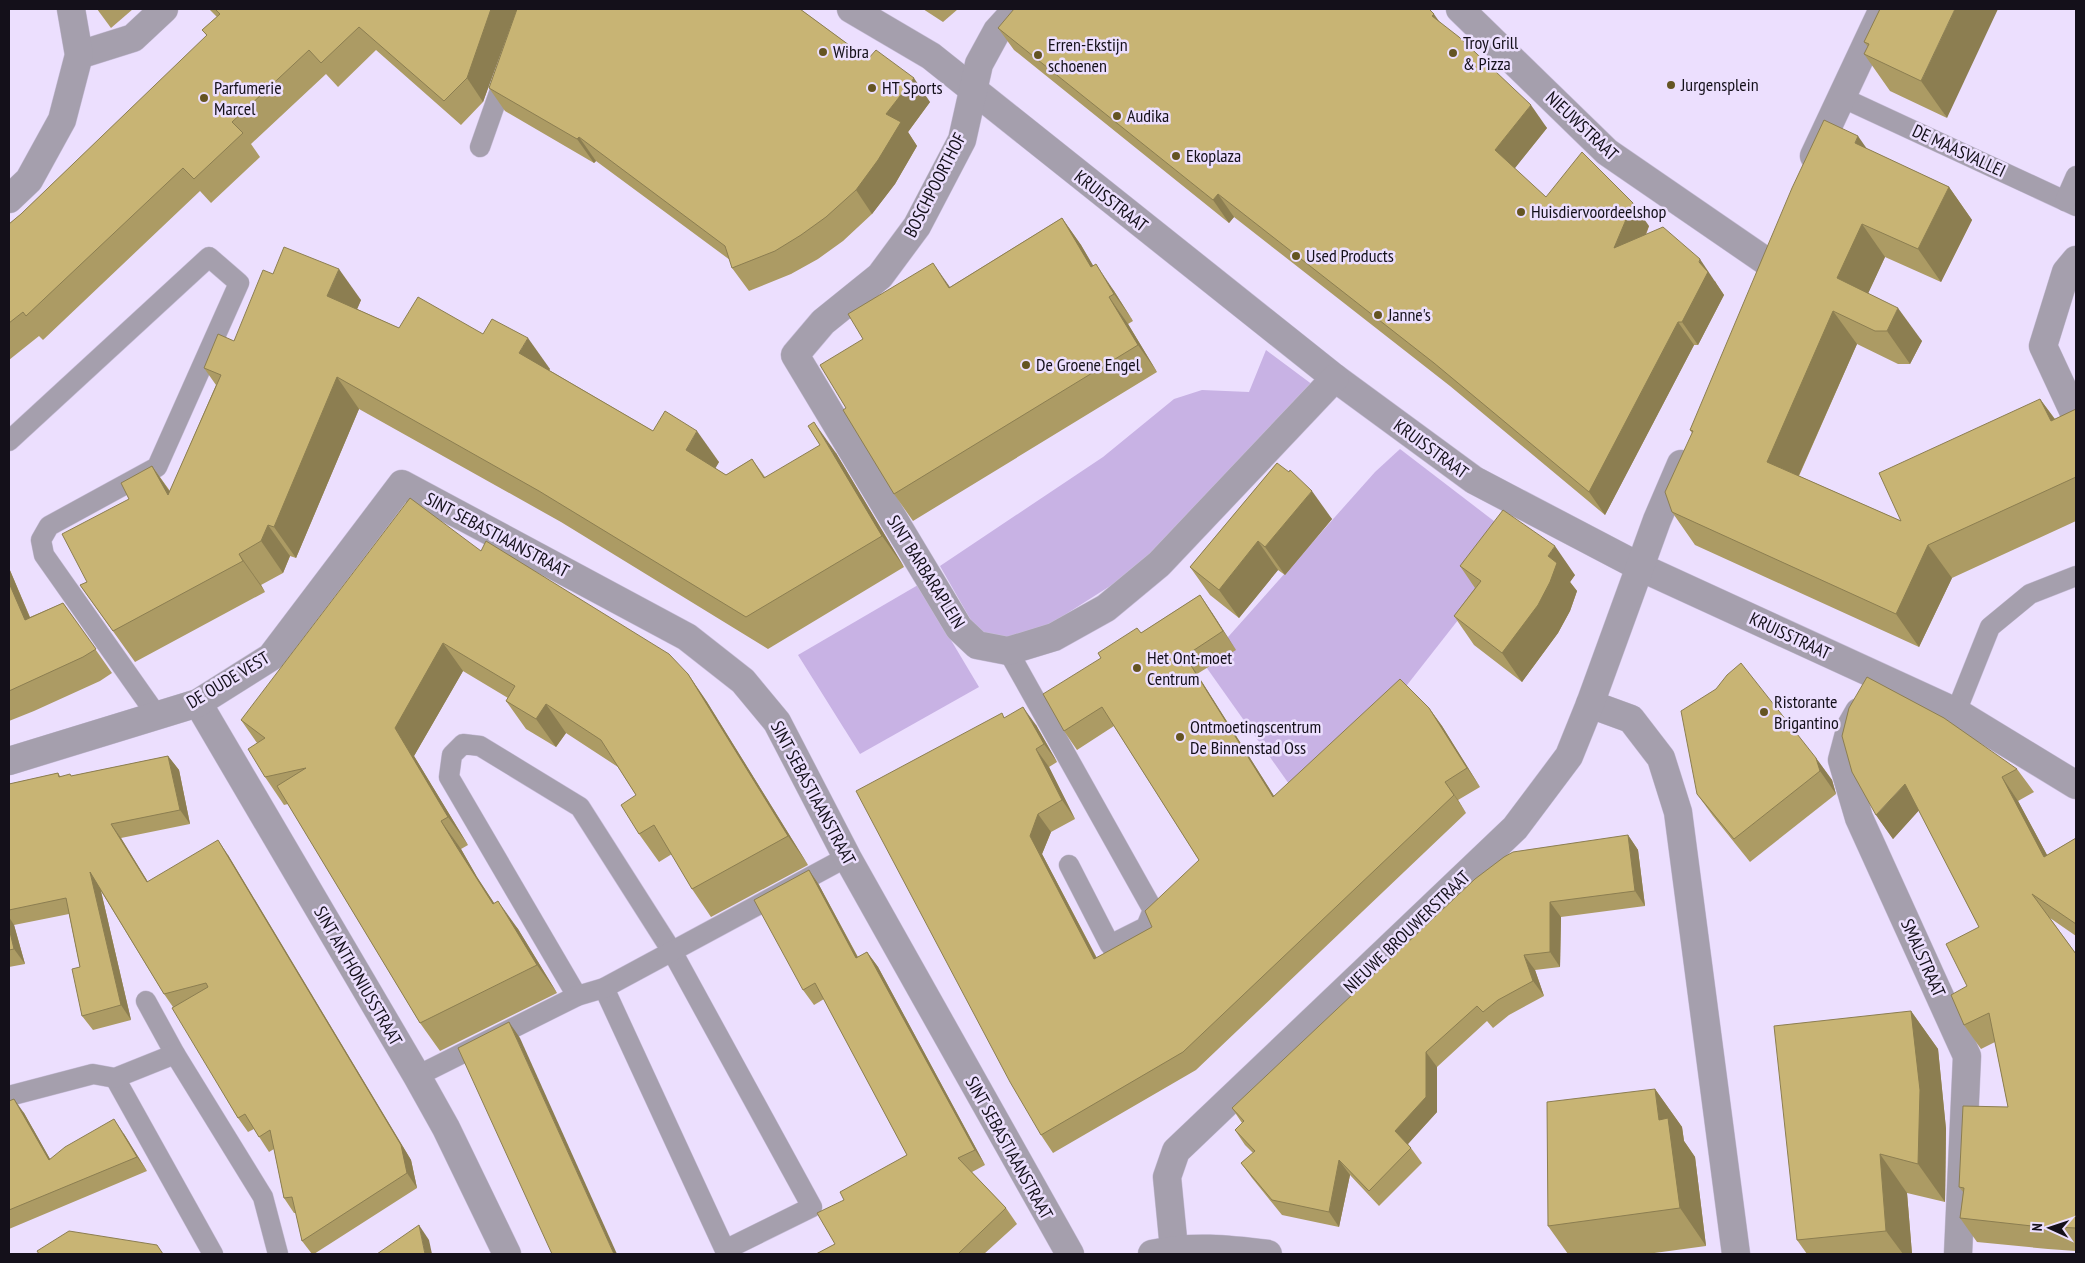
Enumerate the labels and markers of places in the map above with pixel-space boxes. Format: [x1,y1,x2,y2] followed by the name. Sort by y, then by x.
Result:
[1463,31,1519,75] place label: Troy Grill & Pizza
[1048,33,1128,77] place label: Erren-Ekstijn schoenen
[833,40,869,63] place label: Wibra
[817,46,829,58] marker: Wibra
[1447,47,1459,59] marker: Troy Grill & Pizza
[1032,49,1044,61] marker: Erren-Ekstijn schoenen
[1680,73,1759,96] place label: Jurgensplein
[214,76,282,120] place label: Parfumerie Marcel
[882,76,943,99] place label: HT Sports
[1665,79,1677,91] marker: Jurgensplein
[866,82,878,94] marker: HT Sports
[198,92,210,104] marker: Parfumerie Marcel
[1127,104,1169,127] place label: Audika
[1111,110,1123,122] marker: Audika
[1186,144,1241,167] place label: Ekoplaza
[1170,150,1182,162] marker: Ekoplaza
[1531,200,1666,223] place label: Huisdiervoordeelshop
[1515,206,1527,218] marker: Huisdiervoordeelshop
[1306,244,1394,267] place label: Used Products
[1290,250,1302,262] marker: Used Products
[1387,303,1431,326] place label: Janne's
[1372,309,1384,321] marker: Janne's
[1036,353,1141,376] place label: De Groene Engel
[1020,359,1032,371] marker: De Groene Engel
[1147,646,1232,690] place label: Het Ont-moet Centrum
[1131,662,1143,674] marker: Het Ont-moet Centrum
[1774,690,1839,734] place label: Ristorante Brigantino
[1758,706,1770,718] marker: Ristorante Brigantino
[1190,715,1321,759] place label: Ontmoetingscentrum De Binnenstad Oss
[1174,731,1186,743] marker: Ontmoetingscentrum De Binnenstad Oss

